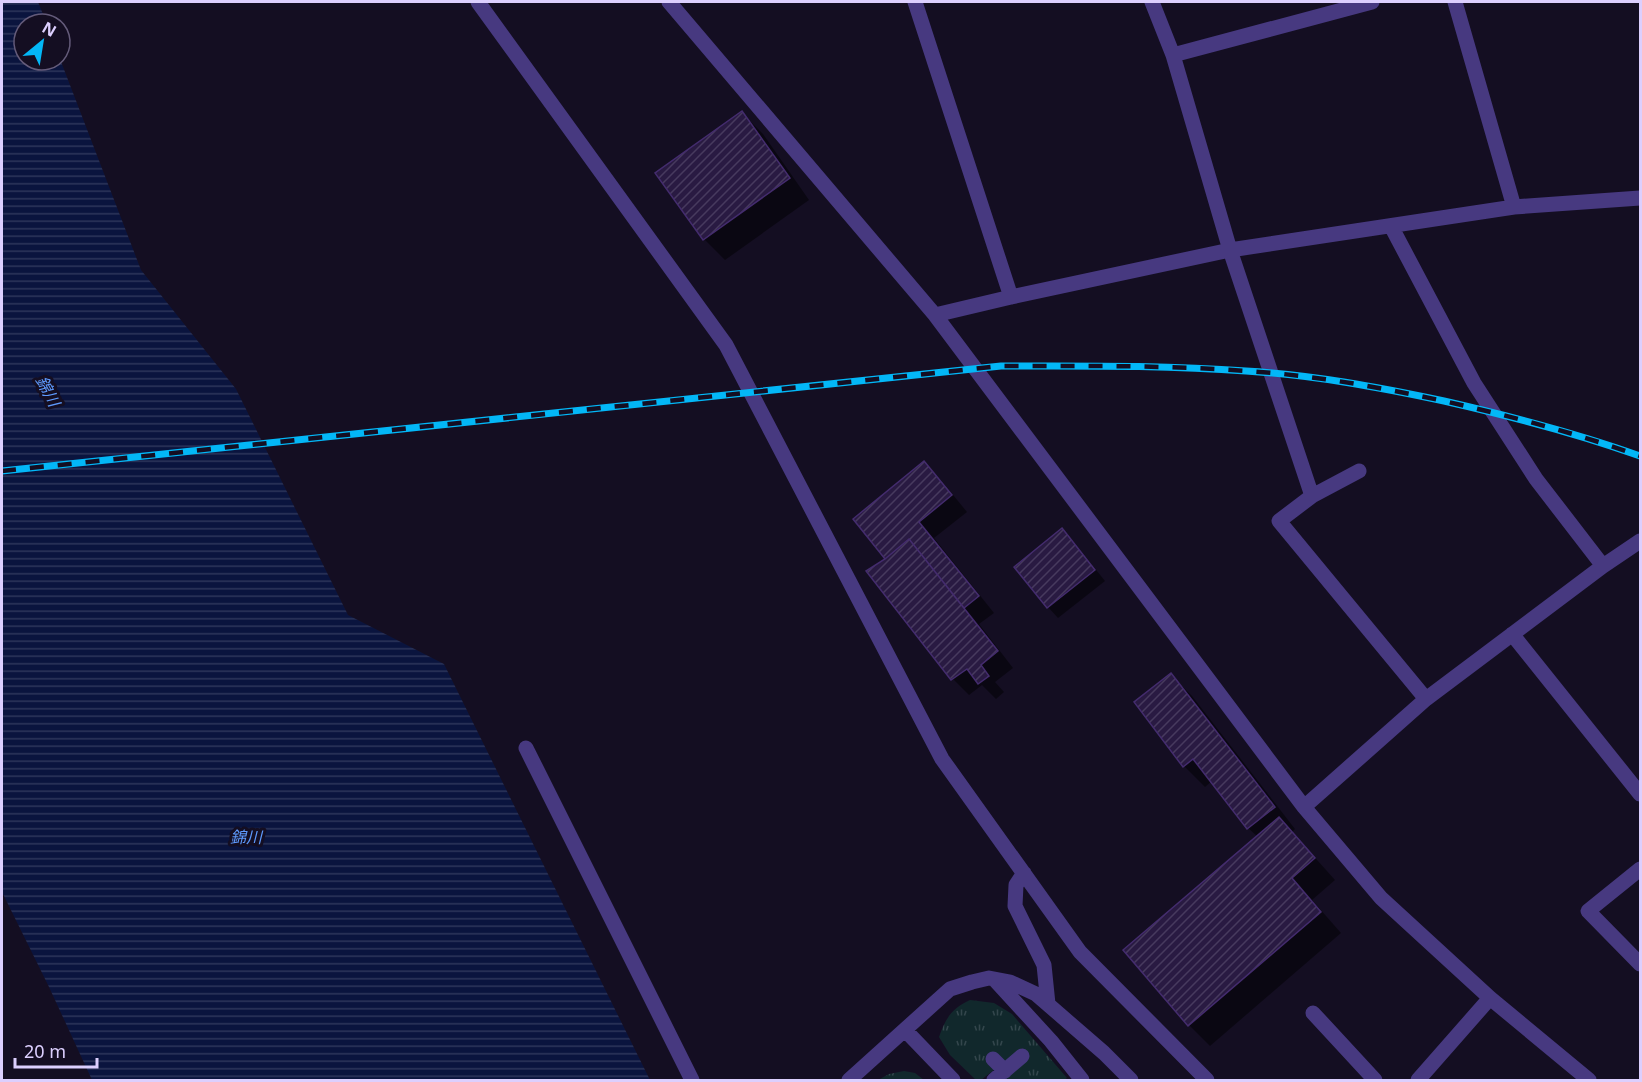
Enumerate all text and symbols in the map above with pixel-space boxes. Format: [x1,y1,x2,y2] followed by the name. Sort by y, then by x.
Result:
[12,12,72,72] north arrow
[38,16,61,42] text: N
[31,372,66,412] water label: 錦川
[230,826,264,848] water label: 錦川
[15,1031,98,1069] scale bar
[24,1039,66,1063] text: 20 m

